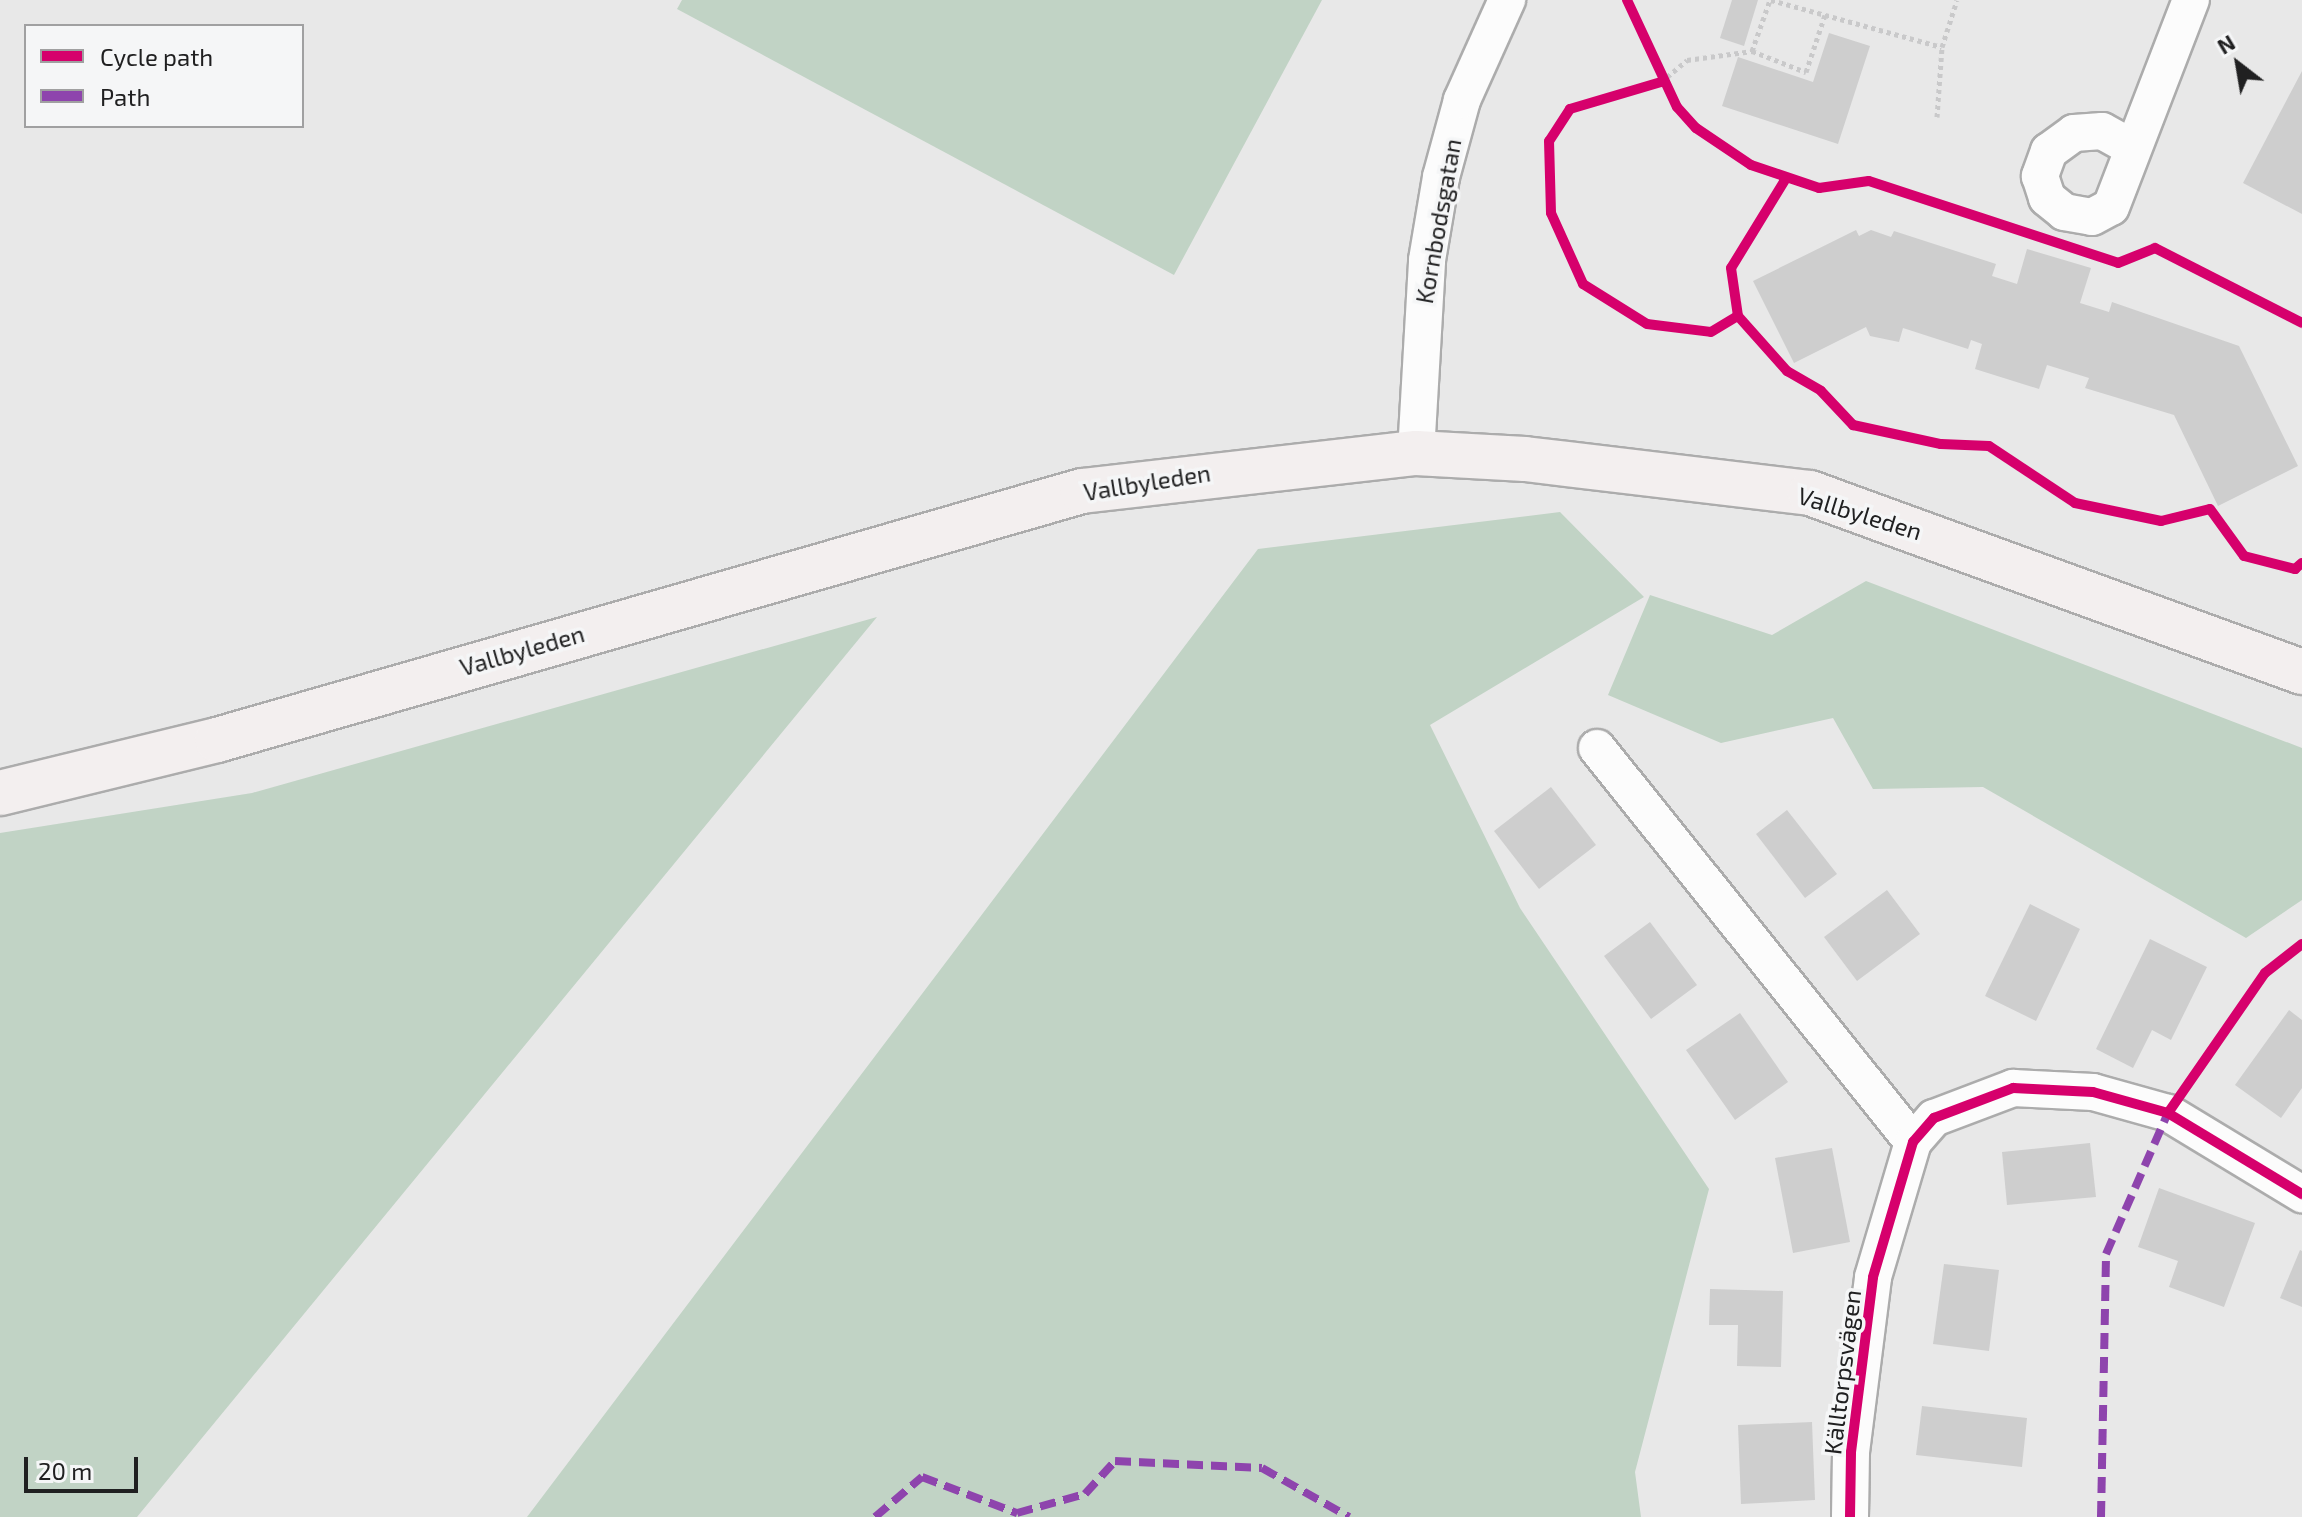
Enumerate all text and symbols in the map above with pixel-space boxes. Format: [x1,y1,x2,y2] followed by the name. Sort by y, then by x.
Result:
[24,24,304,128] legend
[2198,24,2278,104] north arrow
[2212,28,2239,59] text: N
[100,42,213,71] text: Cycle path
[100,82,150,111] text: Path
[1409,136,1467,306] street label: Kornbodsgatan
[1081,458,1213,506] street label: Vallbyleden
[1794,480,1926,546] street label: Vallbyleden
[456,618,588,682] street label: Vallbyleden
[1818,1288,1866,1456] street label: Källtorpsvägen
[28,1441,142,1491] scale bar
[38,1456,92,1485] text: 20 m

